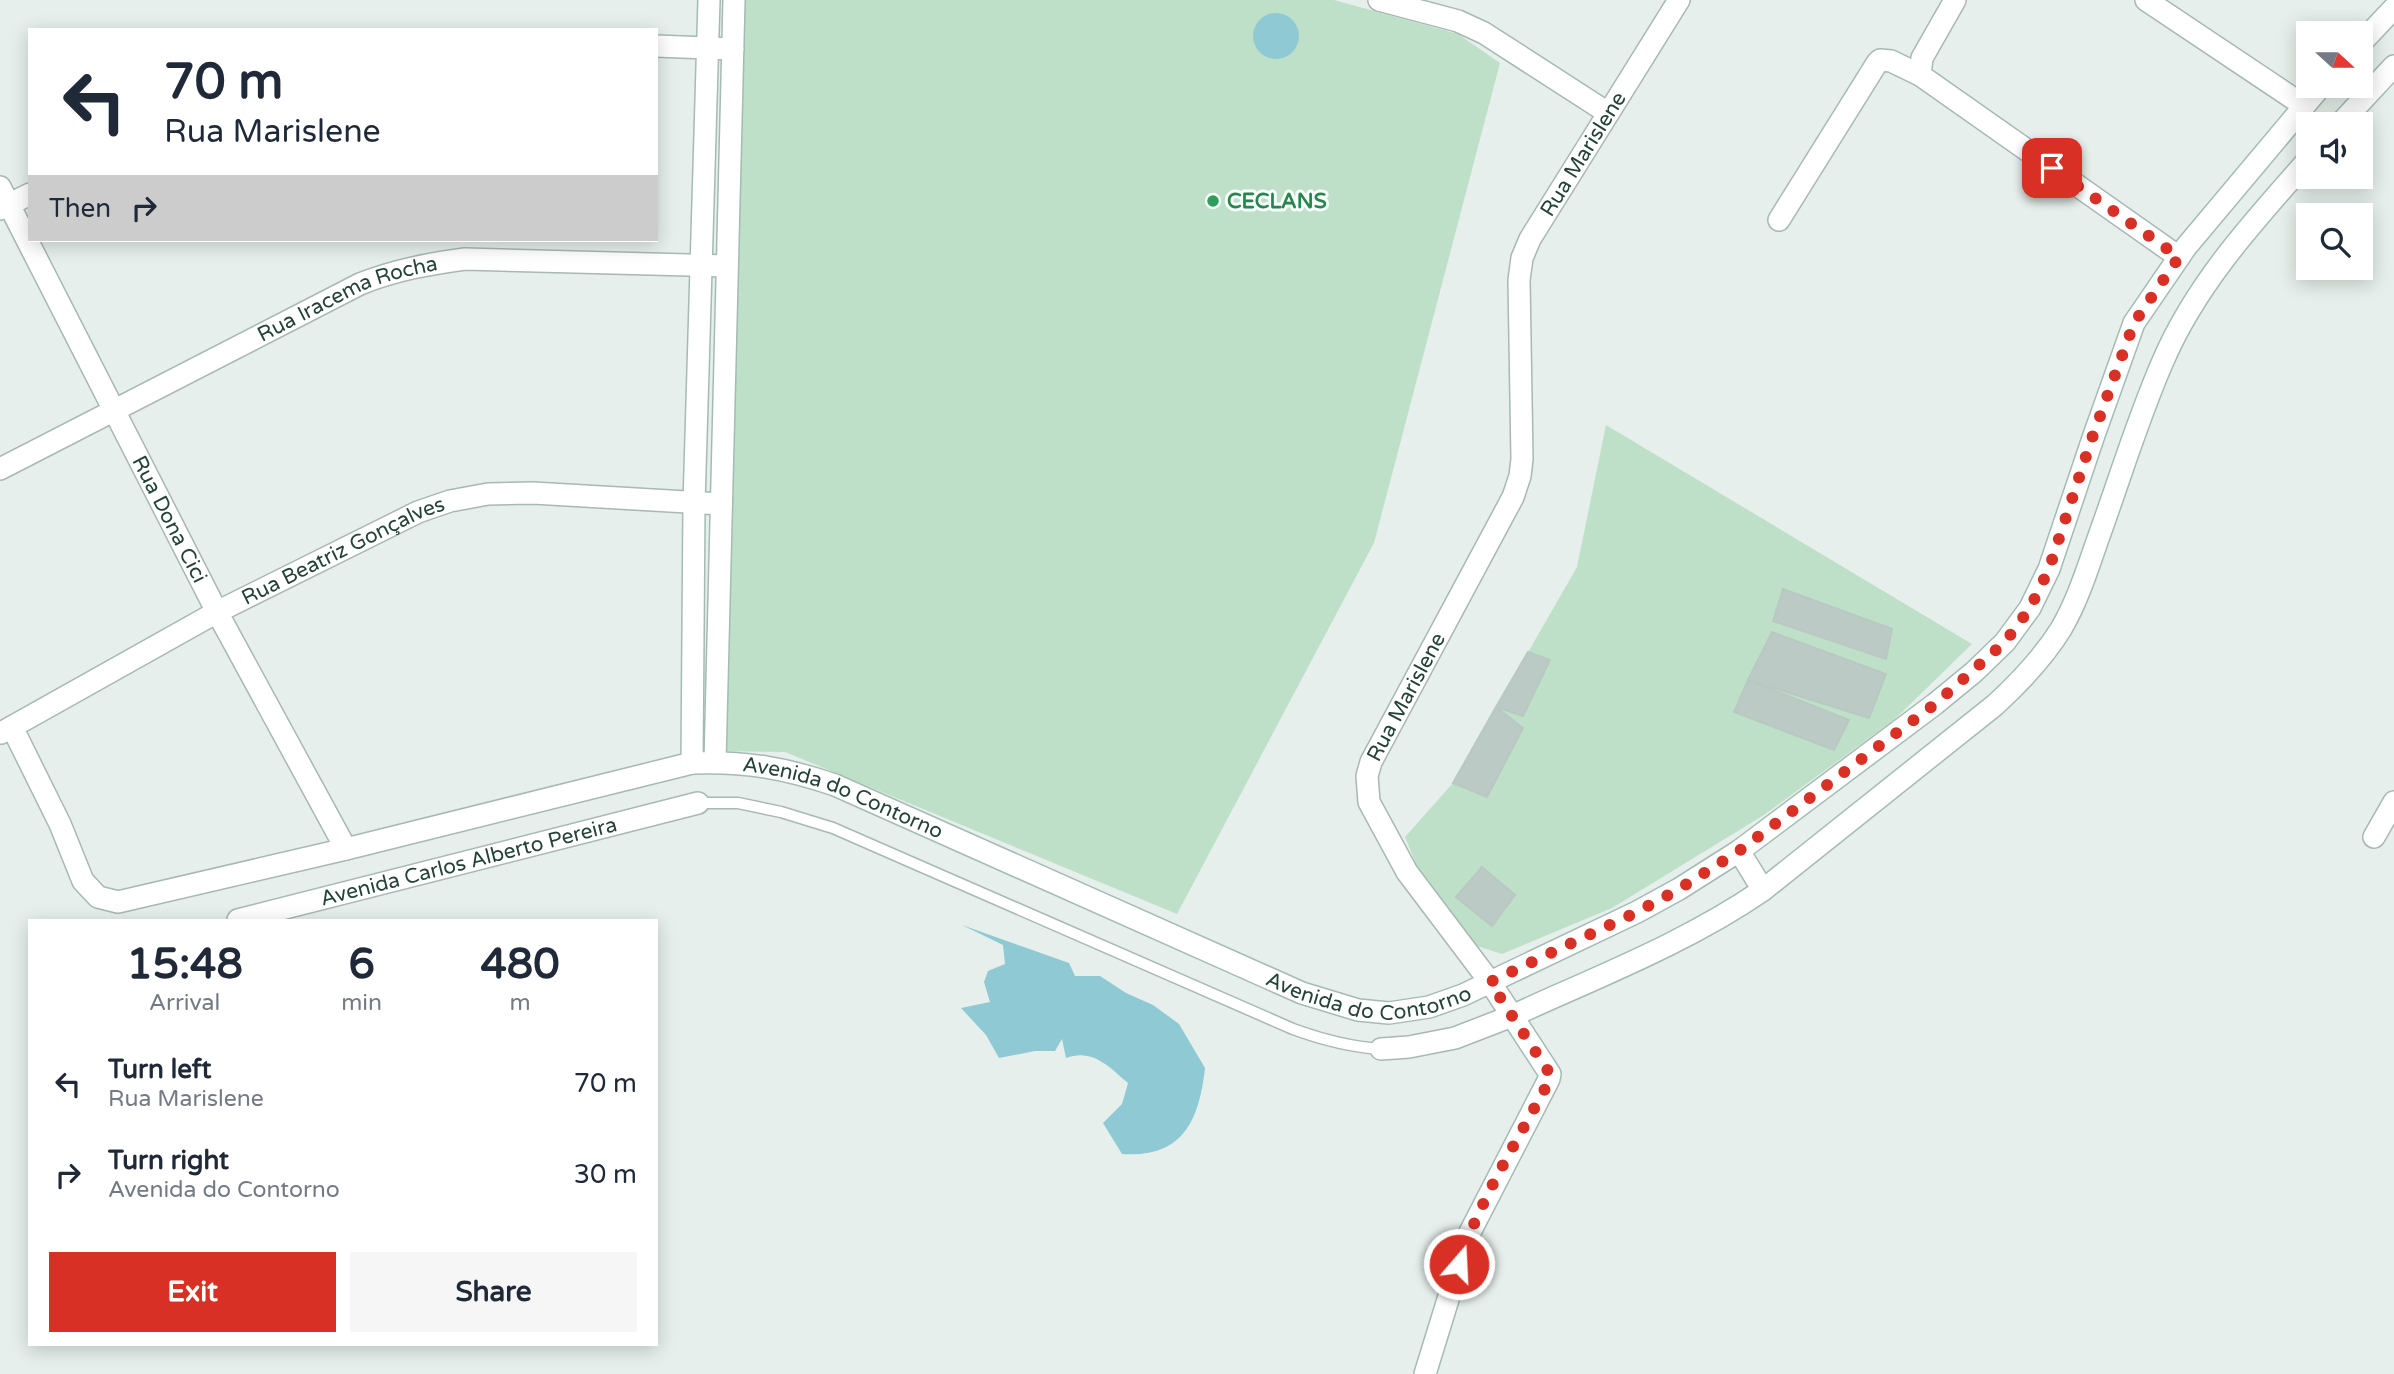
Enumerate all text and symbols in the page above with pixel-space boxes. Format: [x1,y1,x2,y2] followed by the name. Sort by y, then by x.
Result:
[2296,21,2373,98] north arrow
[2296,21,2373,280] map controls
[164,53,283,112] text: 70 m
[49,56,140,147] icon: left
[1535,87,1631,221] street label: Rua Marislene
[2296,112,2373,189] button: sound
[164,113,381,151] text: Rua Marislene
[2022,138,2082,198] pin
[2033,149,2071,187] icon: arrive
[125,189,163,227] icon: right
[1227,189,1327,214] place label: CECLANS
[49,193,111,224] text: Then
[1205,193,1221,209] marker: CECLANS
[2296,203,2373,280] button: search
[253,251,439,347] street label: Rua Iracema Rocha
[127,451,212,587] street label: Rua Dona Cici
[237,491,448,610] street label: Rua Beatriz Gonçalves
[1361,628,1451,765] street label: Rua Marislene
[741,752,947,844] street label: Avenida do Contorno
[318,812,620,911] street label: Avenida Carlos Alberto Pereira
[126,939,243,990] text: 15:48
[348,939,375,990] text: 6
[480,939,560,990] text: 480
[1262,966,1475,1026] street label: Avenida do Contorno
[149,989,220,1017] text: Arrival
[341,989,382,1017] text: min
[509,989,531,1017] text: m
[108,1054,211,1085] text: Turn left
[49,1065,87,1103] icon: left
[574,1068,637,1099] text: 70 m
[108,1085,264,1113] text: Rua Marislene
[108,1145,229,1176] text: Turn right
[49,1156,87,1194] icon: right
[574,1159,637,1190] text: 30 m
[108,1176,340,1204] text: Avenida do Contorno
[1422,1227,1496,1301] position arrow
[49,1252,336,1332] button: Exit
[350,1252,637,1332] button: Share

